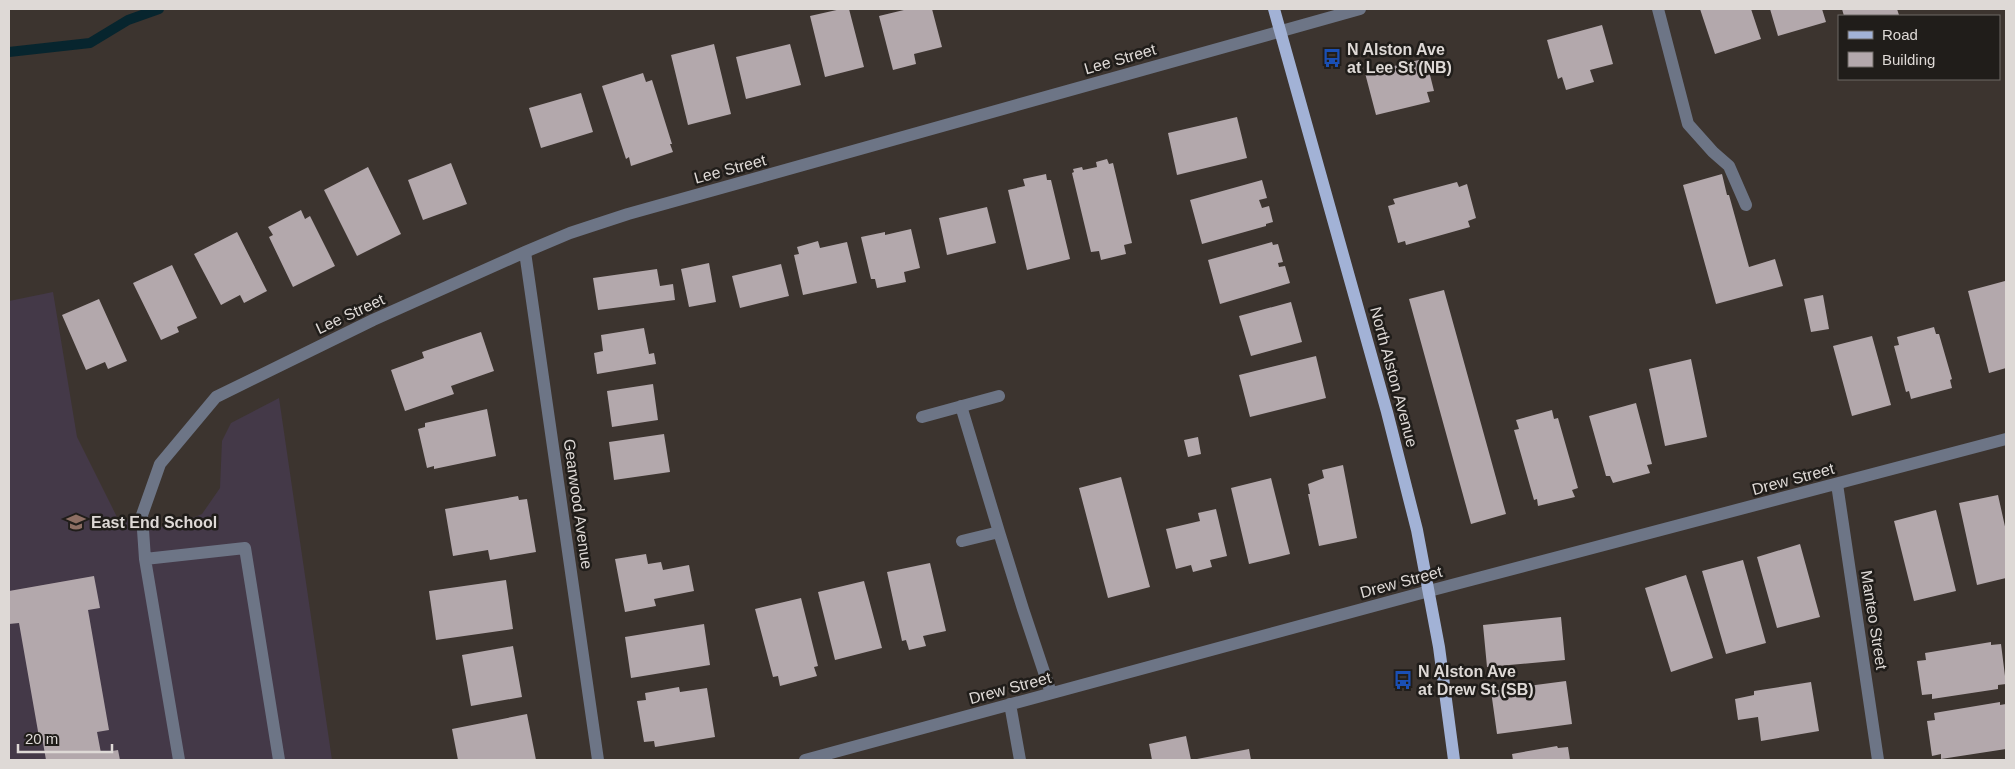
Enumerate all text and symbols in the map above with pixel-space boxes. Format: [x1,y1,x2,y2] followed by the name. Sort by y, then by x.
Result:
[1838,15,2000,80] legend
[1882,26,1918,43] text: Road
[1082,41,1158,77] street label: Lee Street
[1347,41,1452,76] place label: N Alston Ave at Lee St (NB)
[1321,47,1343,69] bus stop icon: N Alston Ave at Lee St (NB)
[1882,51,1935,68] text: Building
[692,151,768,187] street label: Lee Street
[313,290,388,337] street label: Lee Street
[1367,305,1421,449] street label: North Alston Avenue
[560,438,596,570] street label: Gearwood Avenue
[1750,460,1837,498] street label: Drew Street
[65,511,87,533] school or university icon: East End School
[91,514,217,531] place label: East End School
[1358,563,1445,601] street label: Drew Street
[1858,569,1890,672] street label: Manteo Street
[1418,663,1534,698] place label: N Alston Ave at Drew St (SB)
[967,669,1054,707] street label: Drew Street
[1392,669,1414,691] bus stop icon: N Alston Ave at Drew St (SB)
[18,722,111,754] scale bar
[25,730,58,747] text: 20 m

